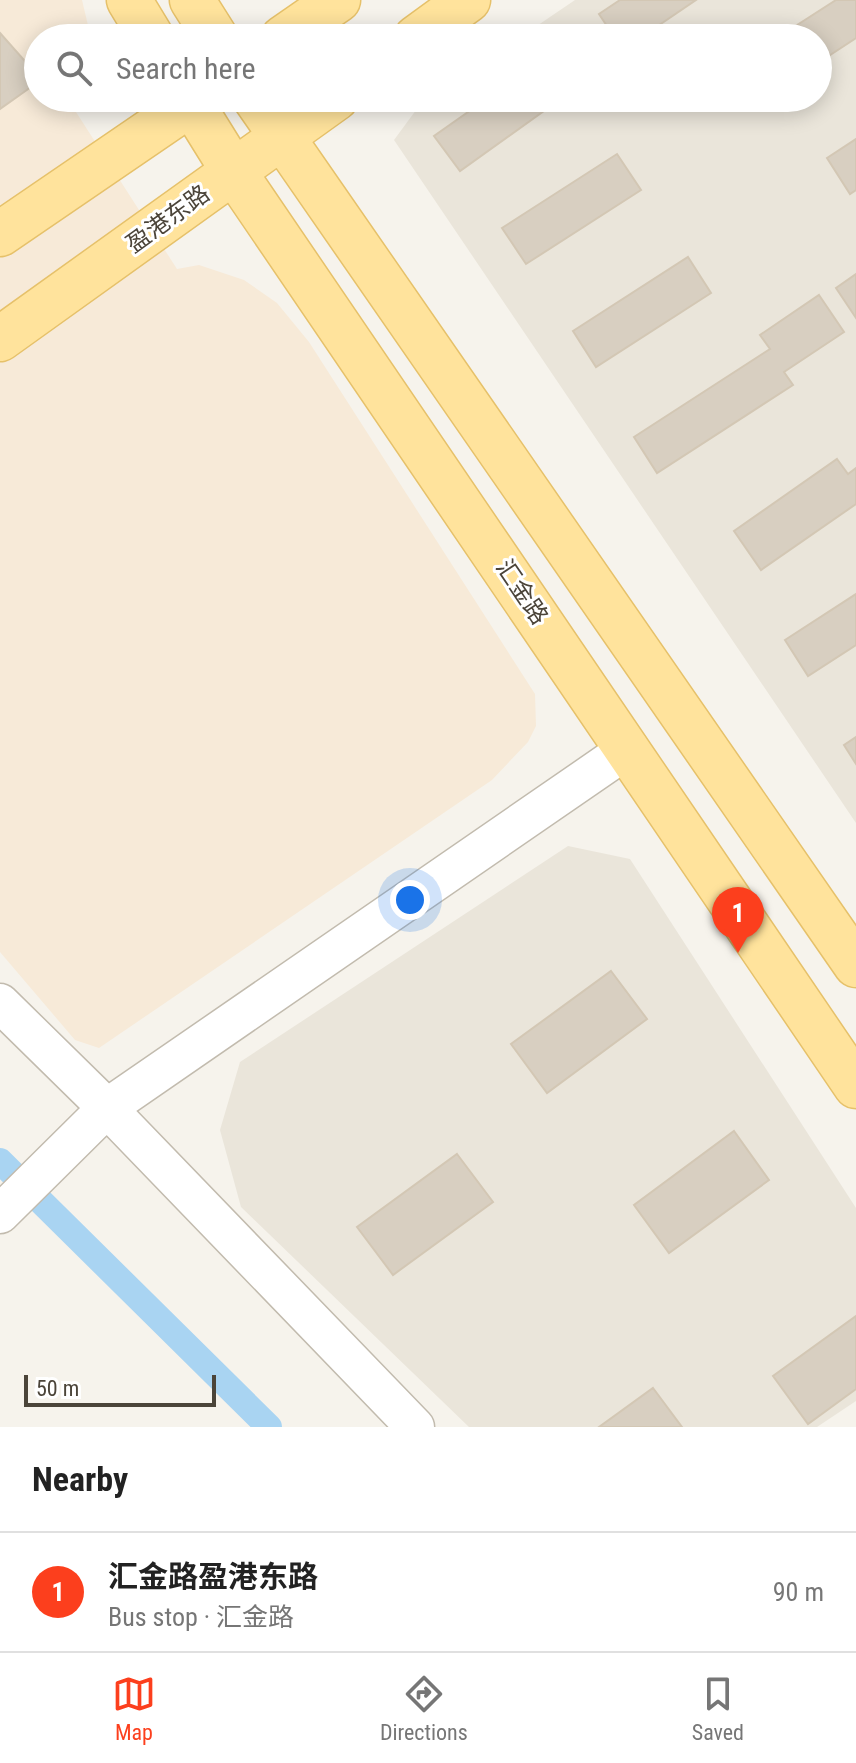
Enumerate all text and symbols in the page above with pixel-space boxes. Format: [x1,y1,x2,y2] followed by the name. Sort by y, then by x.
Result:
[24,24,832,112] search box
[52,46,96,90] icon: search
[116,51,256,86] text: Search here
[121,179,215,259] street label: 盈港东路
[490,554,554,630] street label: 汇金路
[390,880,430,920] your location
[712,887,764,953] pin: 1
[24,1371,216,1407] scale bar
[36,1376,79,1401] text: 50 m
[32,1459,128,1499] text: Nearby
[108,1559,318,1594] text: 汇金路盈港东路
[51,1577,65,1607] text: 1
[773,1577,824,1607] text: 90 m
[108,1602,294,1632] text: Bus stop · 汇金路
[112,1672,156,1745] tab: Map
[380,1672,468,1745] tab: Directions
[692,1672,744,1745] tab: Saved

